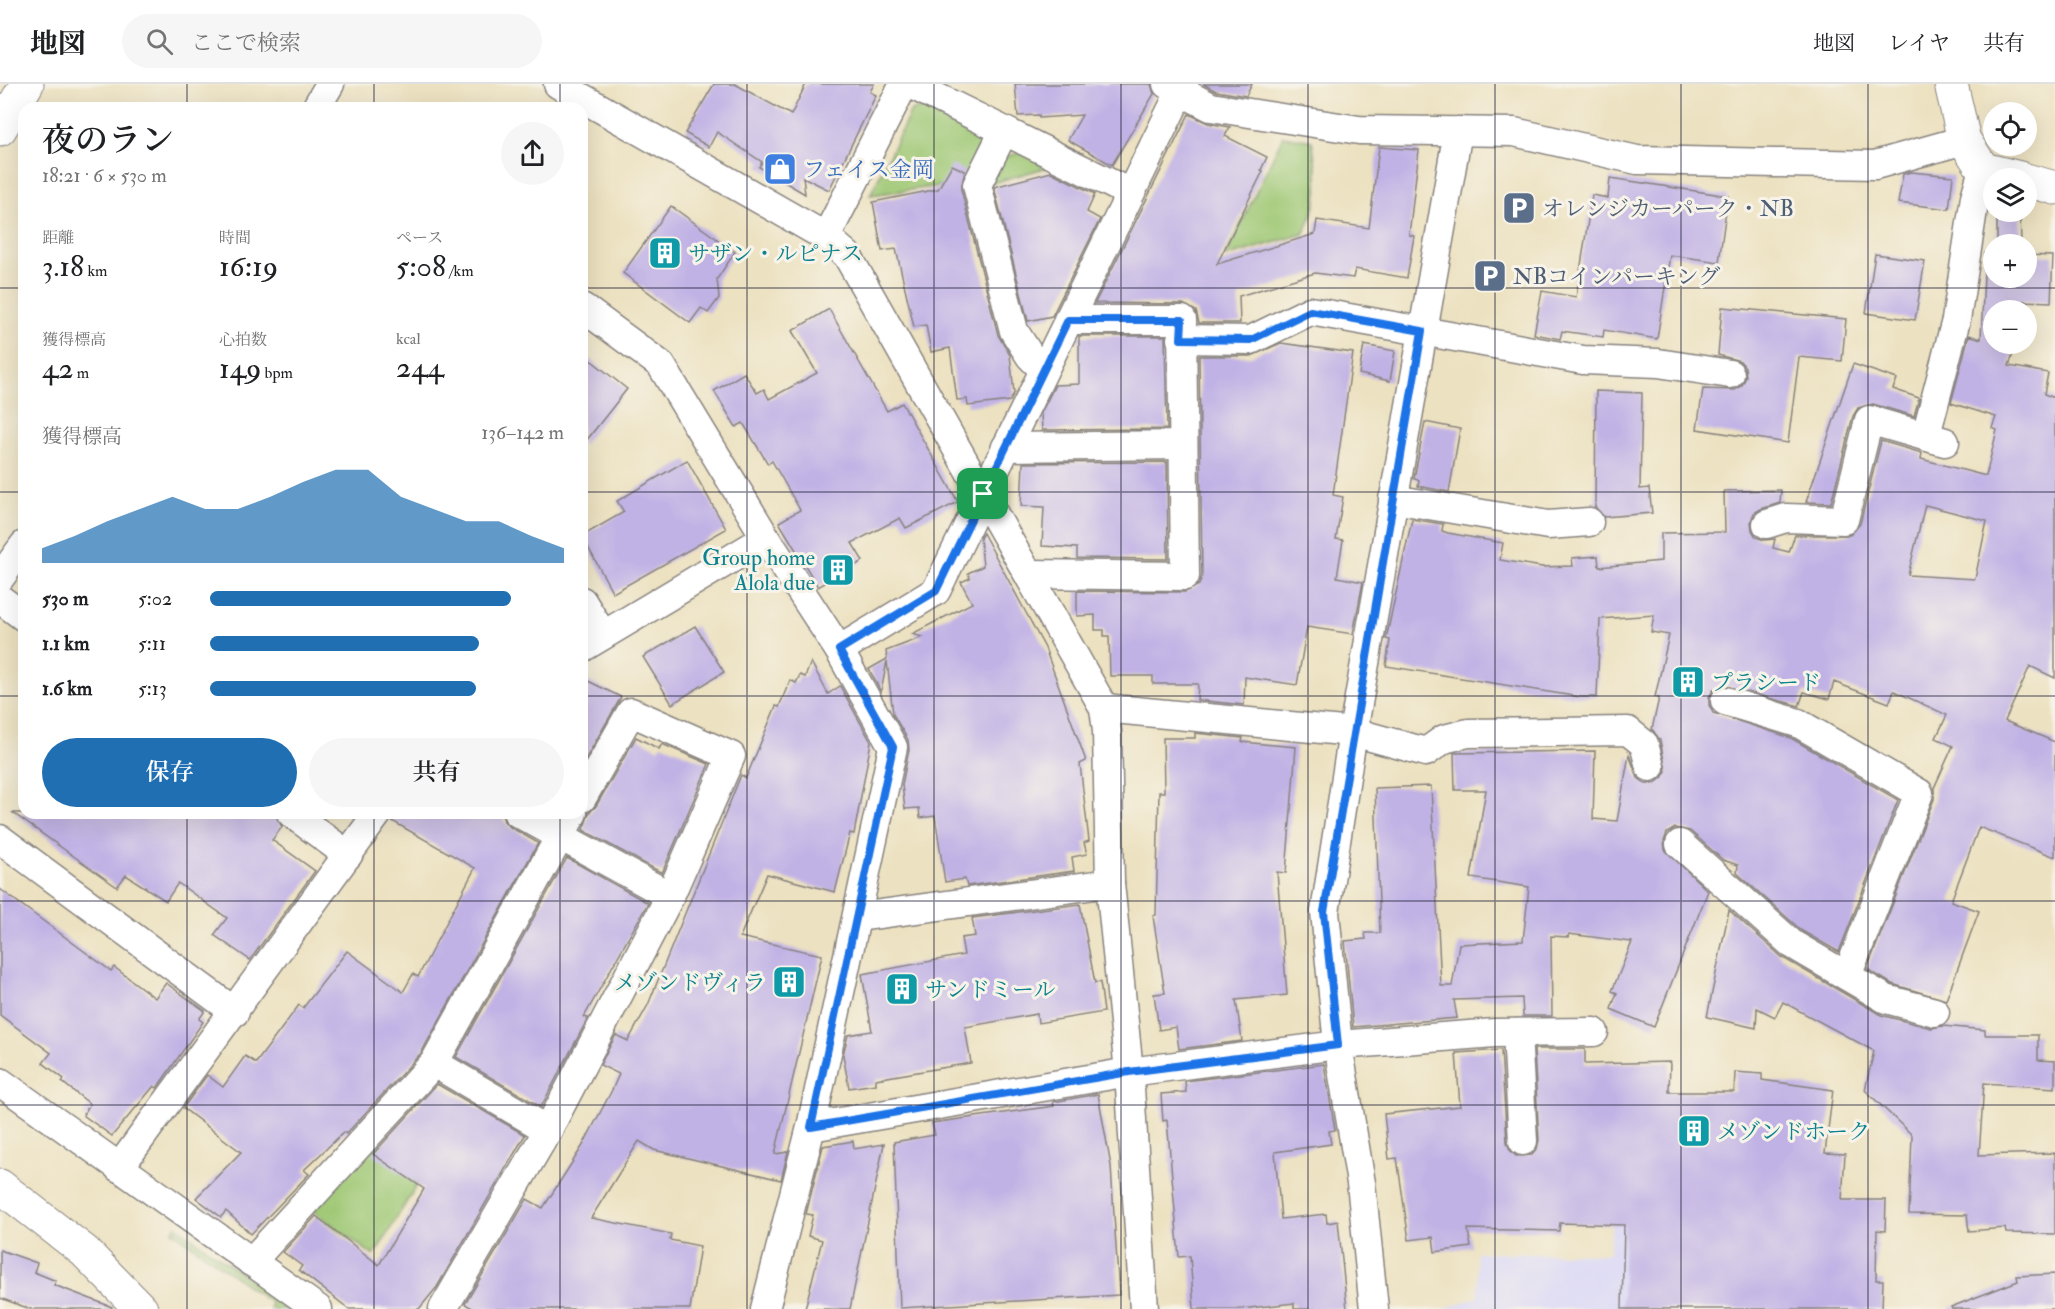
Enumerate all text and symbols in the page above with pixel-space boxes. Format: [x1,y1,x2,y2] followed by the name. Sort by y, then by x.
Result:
[122,14,542,68] search box
[143,25,176,58] icon: search
[30,27,86,62] text: 地図
[191,29,301,57] text: ここで検索
[1813,30,1855,57] text: 地図
[1888,30,1950,57] text: レイヤ
[1983,30,2025,57] text: 共有
[1983,102,2037,354] map controls
[1983,102,2037,156] button: locate
[42,120,174,161] text: 夜のラン
[501,122,564,185] button: share
[762,151,798,187] shop icon: フェイス金岡
[803,156,934,184] place label: フェイス金岡
[42,163,167,188] text: 18:21 · 6 × 530 m
[1983,168,2037,222] button: layers
[1501,190,1537,226] parking icon: オレンジカーパーク・NB
[1542,195,1794,223] place label: オレンジカーパーク・NB
[42,228,74,248] text: 距離
[219,228,251,248] text: 時間
[396,228,443,248] text: ペース
[1983,234,2037,288] button: +
[647,235,683,271] building icon: サザン・ルピナス
[688,240,863,268] place label: サザン・ルピナス
[42,248,84,285] text: 3.18
[219,248,278,285] text: 16:19
[396,248,446,285] text: 5:08
[1472,258,1508,294] parking icon: NBコインパーキング
[84,261,108,281] text: km
[446,261,474,281] text: /km
[1513,263,1720,291] place label: NBコインパーキング
[1983,300,2037,354] button: −
[396,329,421,349] text: kcal
[42,330,106,350] text: 獲得標高
[219,330,267,350] text: 心拍数
[396,349,444,386] text: 244
[42,350,73,387] text: 42
[219,350,261,387] text: 149
[73,363,89,383] text: m
[261,363,293,383] text: bpm
[481,420,564,445] text: 136–142 m
[42,424,122,449] text: 獲得標高
[957,468,1008,519] pin
[966,477,999,510] icon: arrive
[702,544,815,597] place label: Group home Alola due
[820,552,856,588] building icon: Group home Alola due
[42,586,88,611] text: 530 m
[138,586,172,611] text: 5:02
[42,631,89,656] text: 1.1 km
[138,631,166,656] text: 5:11
[1670,664,1706,700] building icon: プラシード
[1711,669,1821,697] place label: プラシード
[42,676,92,701] text: 1.6 km
[138,676,167,701] text: 5:13
[42,738,297,807] button: 保存
[309,738,564,807] button: 共有
[771,964,807,1000] building icon: メゾンドヴィラ
[614,969,766,997] place label: メゾンドヴィラ
[884,971,920,1007] building icon: サンドミール
[925,976,1055,1004] place label: サンドミール
[1676,1113,1712,1149] building icon: メゾンドホーク
[1717,1118,1870,1146] place label: メゾンドホーク

